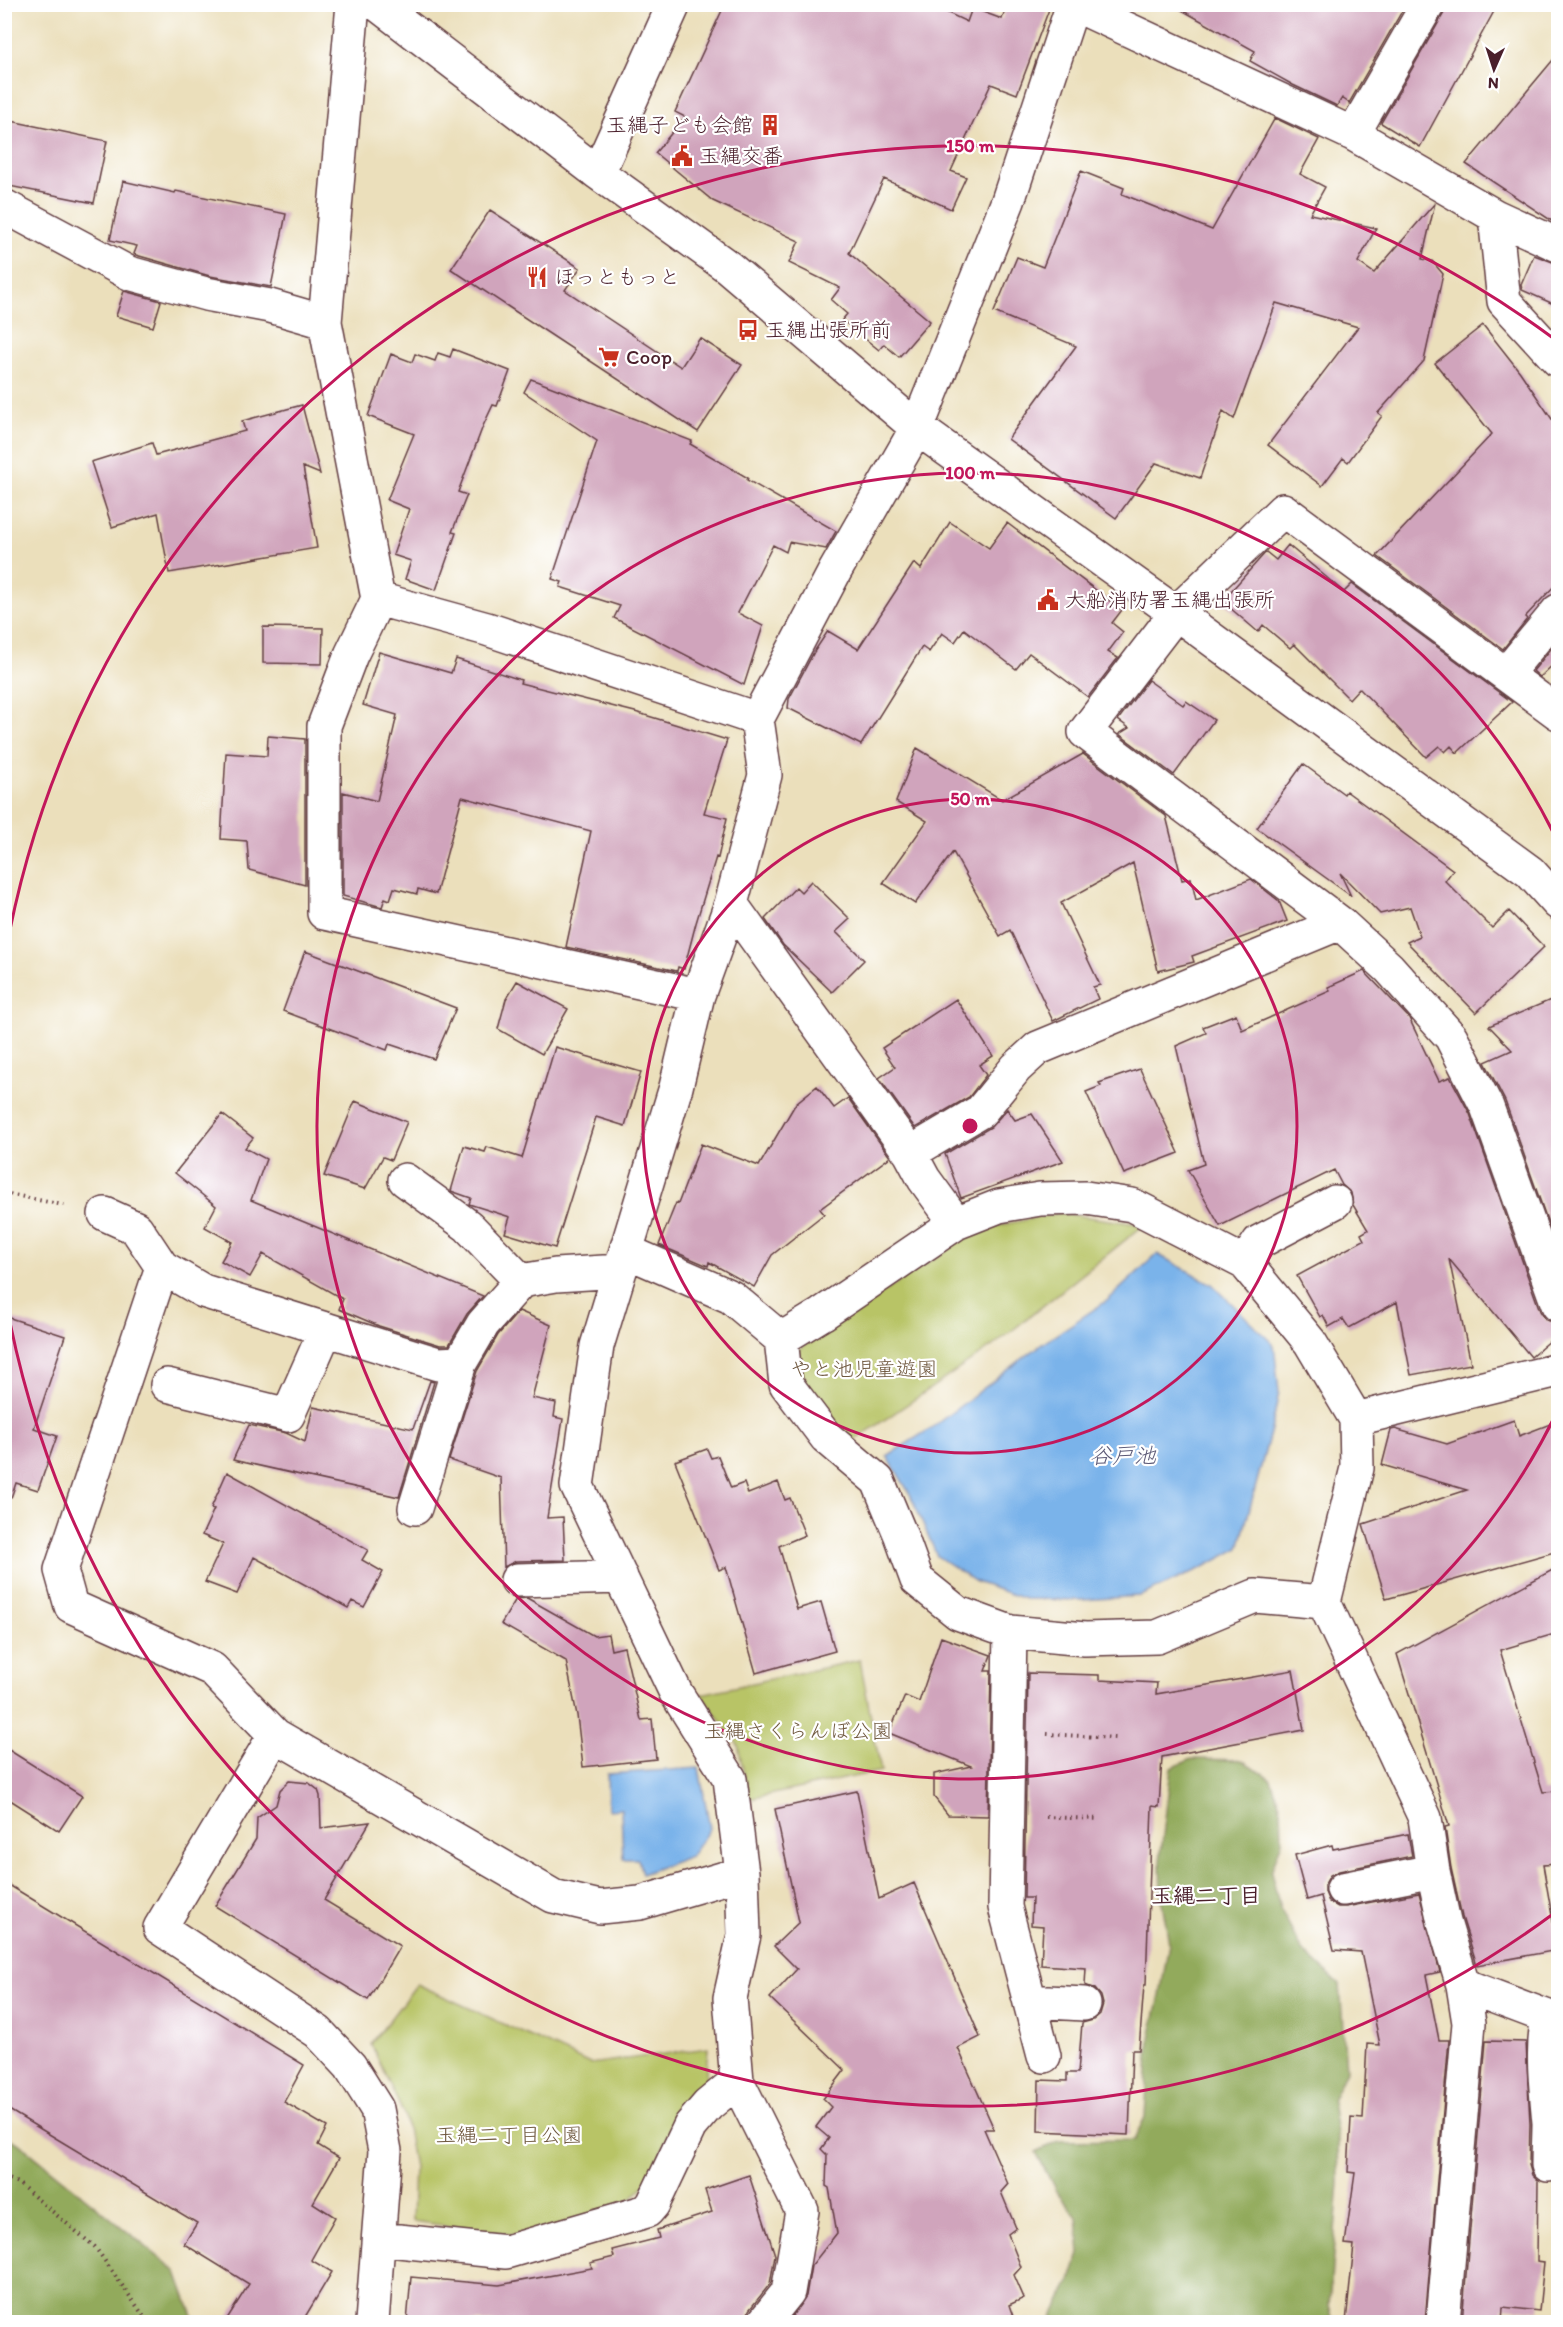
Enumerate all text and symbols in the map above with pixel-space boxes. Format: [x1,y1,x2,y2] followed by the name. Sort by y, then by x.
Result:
[1464,39,1524,99] north arrow
[1487,74,1499,93] text: N
[606,112,753,137] place label: 玉縄子ども会館
[758,113,782,137] building icon: 玉縄子ども会館
[946,135,995,157] text: 150 m
[699,143,783,168] place label: 玉縄交番
[670,144,694,168] public building icon: 玉縄交番
[554,264,680,289] place label: ほっともっと
[525,265,549,289] restaurant icon: ほっともっと
[765,317,891,342] place label: 玉縄出張所前
[736,318,760,342] bus stop icon: 玉縄出張所前
[626,344,672,369] place label: Coop
[597,345,621,369] supermarket icon: Coop
[945,462,996,484] text: 100 m
[1065,587,1275,612] place label: 大船消防署玉縄出張所
[1036,588,1060,612] public building icon: 大船消防署玉縄出張所
[950,788,991,810] text: 50 m
[960,1116,980,1136] centre of rings
[791,1356,938,1381] park label: やと池児童遊園
[1090,1442,1157,1469] water label: 谷戸池
[704,1718,893,1743] park label: 玉縄さくらんぼ公園
[1151,1882,1261,1909] district label: 玉縄二丁目
[436,2122,583,2147] park label: 玉縄二丁目公園

